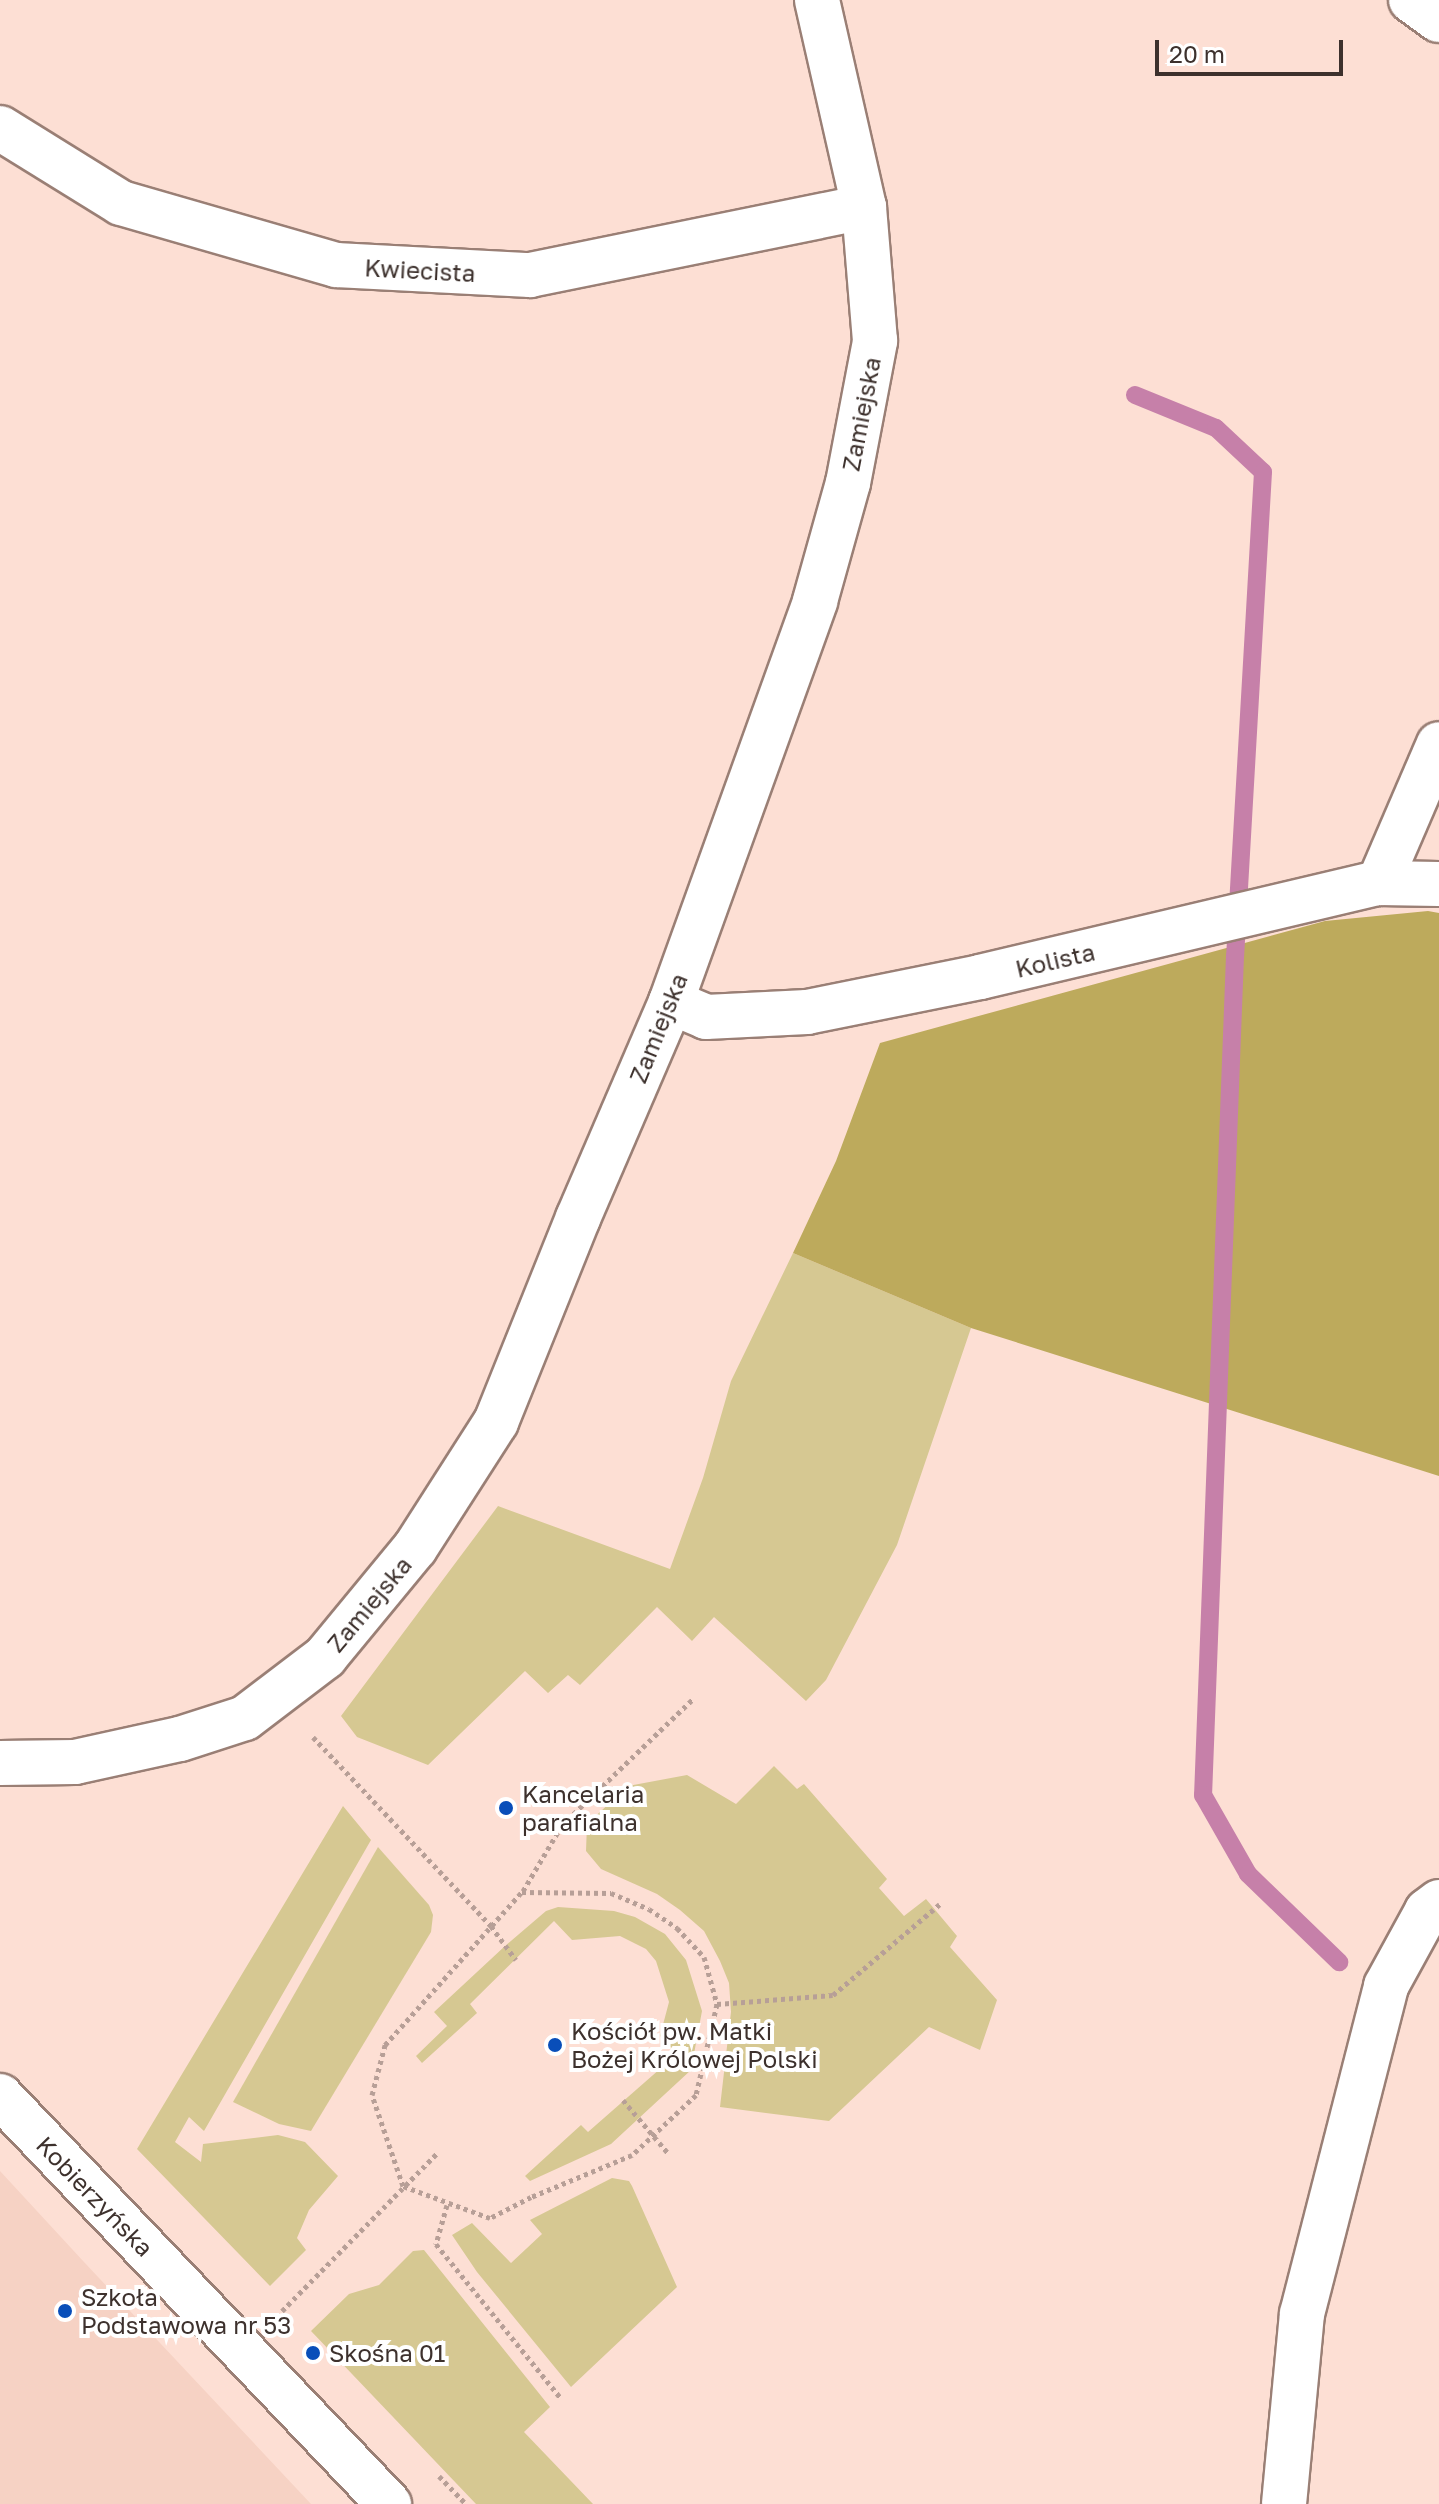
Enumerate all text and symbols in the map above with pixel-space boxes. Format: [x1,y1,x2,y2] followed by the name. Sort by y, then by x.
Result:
[1159,24,1347,74] scale bar
[1169,39,1225,68] text: 20 m
[364,253,476,287] street label: Kwiecista
[836,355,886,473] street label: Zamiejska
[1013,937,1097,983] street label: Kolista
[623,969,693,1087] street label: Zamiejska
[321,1550,417,1658] street label: Zamiejska
[522,1780,644,1836] place label: Kancelaria parafialna
[497,1799,515,1817] marker: Kancelaria parafialna
[571,2017,818,2073] place label: Kościół pw. Matki Bożej Królowej Polski
[546,2036,564,2054] marker: Kościół pw. Matki Bożej Królowej Polski
[31,2130,159,2262] street label: Kobierzyńska
[81,2283,291,2339] place label: Szkoła Podstawowa nr 53
[56,2302,74,2320] marker: Szkoła Podstawowa nr 53
[329,2339,445,2367] place label: Skośna 01
[304,2344,322,2362] marker: Skośna 01

